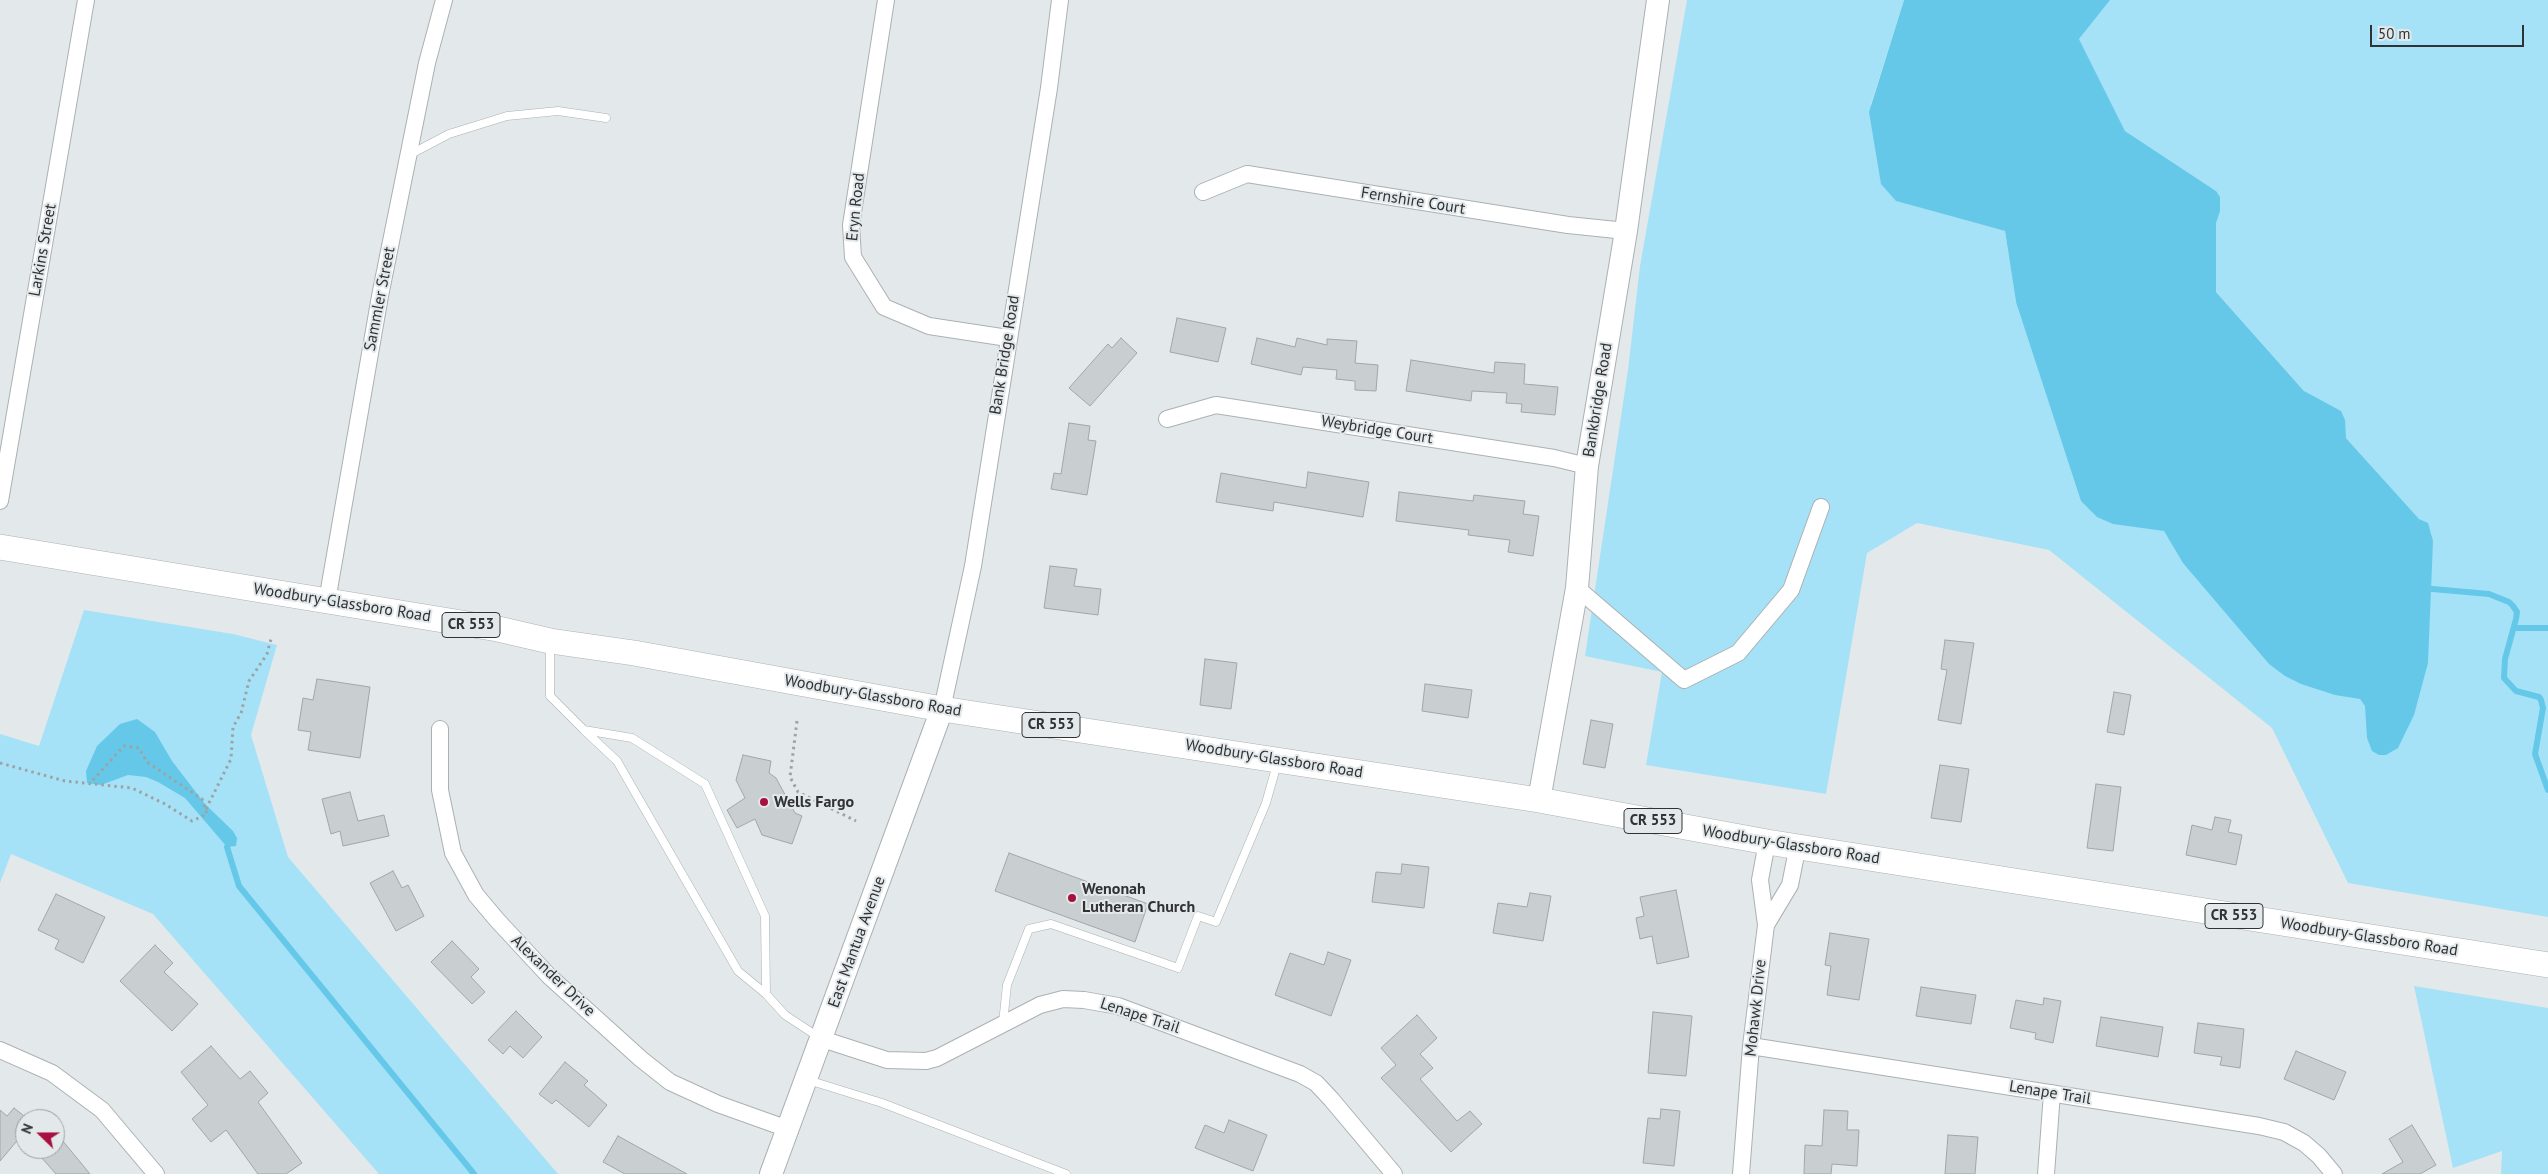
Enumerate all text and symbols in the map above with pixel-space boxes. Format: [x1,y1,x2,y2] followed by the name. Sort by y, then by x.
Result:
[2373,15,2527,47] scale bar
[2378,24,2411,43] text: 50 m
[843,172,869,242] street label: Eryn Road
[1359,183,1467,219] street label: Fernshire Court
[25,202,61,298] street label: Larkins Street
[360,245,400,353] street label: Sammler Street
[986,294,1024,416] street label: Bank Bridge Road
[1579,341,1617,459] street label: Bankbridge Road
[1320,412,1434,448] street label: Weybridge Court
[252,579,432,627] street label: Woodbury-Glassboro Road
[442,612,500,638] road number: CR 553
[783,671,963,721] street label: Woodbury-Glassboro Road
[1022,712,1080,738] road number: CR 553
[1184,735,1364,783] street label: Woodbury-Glassboro Road
[774,792,854,812] place label: Wells Fargo
[758,796,770,808] marker: Wells Fargo
[1624,808,1682,834] road number: CR 553
[1701,821,1881,869] street label: Woodbury-Glassboro Road
[824,874,890,1010] street label: East Mantua Avenue
[1082,879,1195,917] place label: Wenonah Lutheran Church
[1066,892,1078,904] marker: Wenonah Lutheran Church
[2205,904,2263,928] road number: CR 553
[2279,913,2459,961] street label: Woodbury-Glassboro Road
[507,931,599,1021] street label: Alexander Drive
[1741,959,1771,1057] street label: Mohawk Drive
[1098,994,1182,1038] street label: Lenape Trail
[2008,1077,2092,1109] street label: Lenape Trail
[15,1109,65,1159] north arrow
[17,1121,37,1136] text: N

